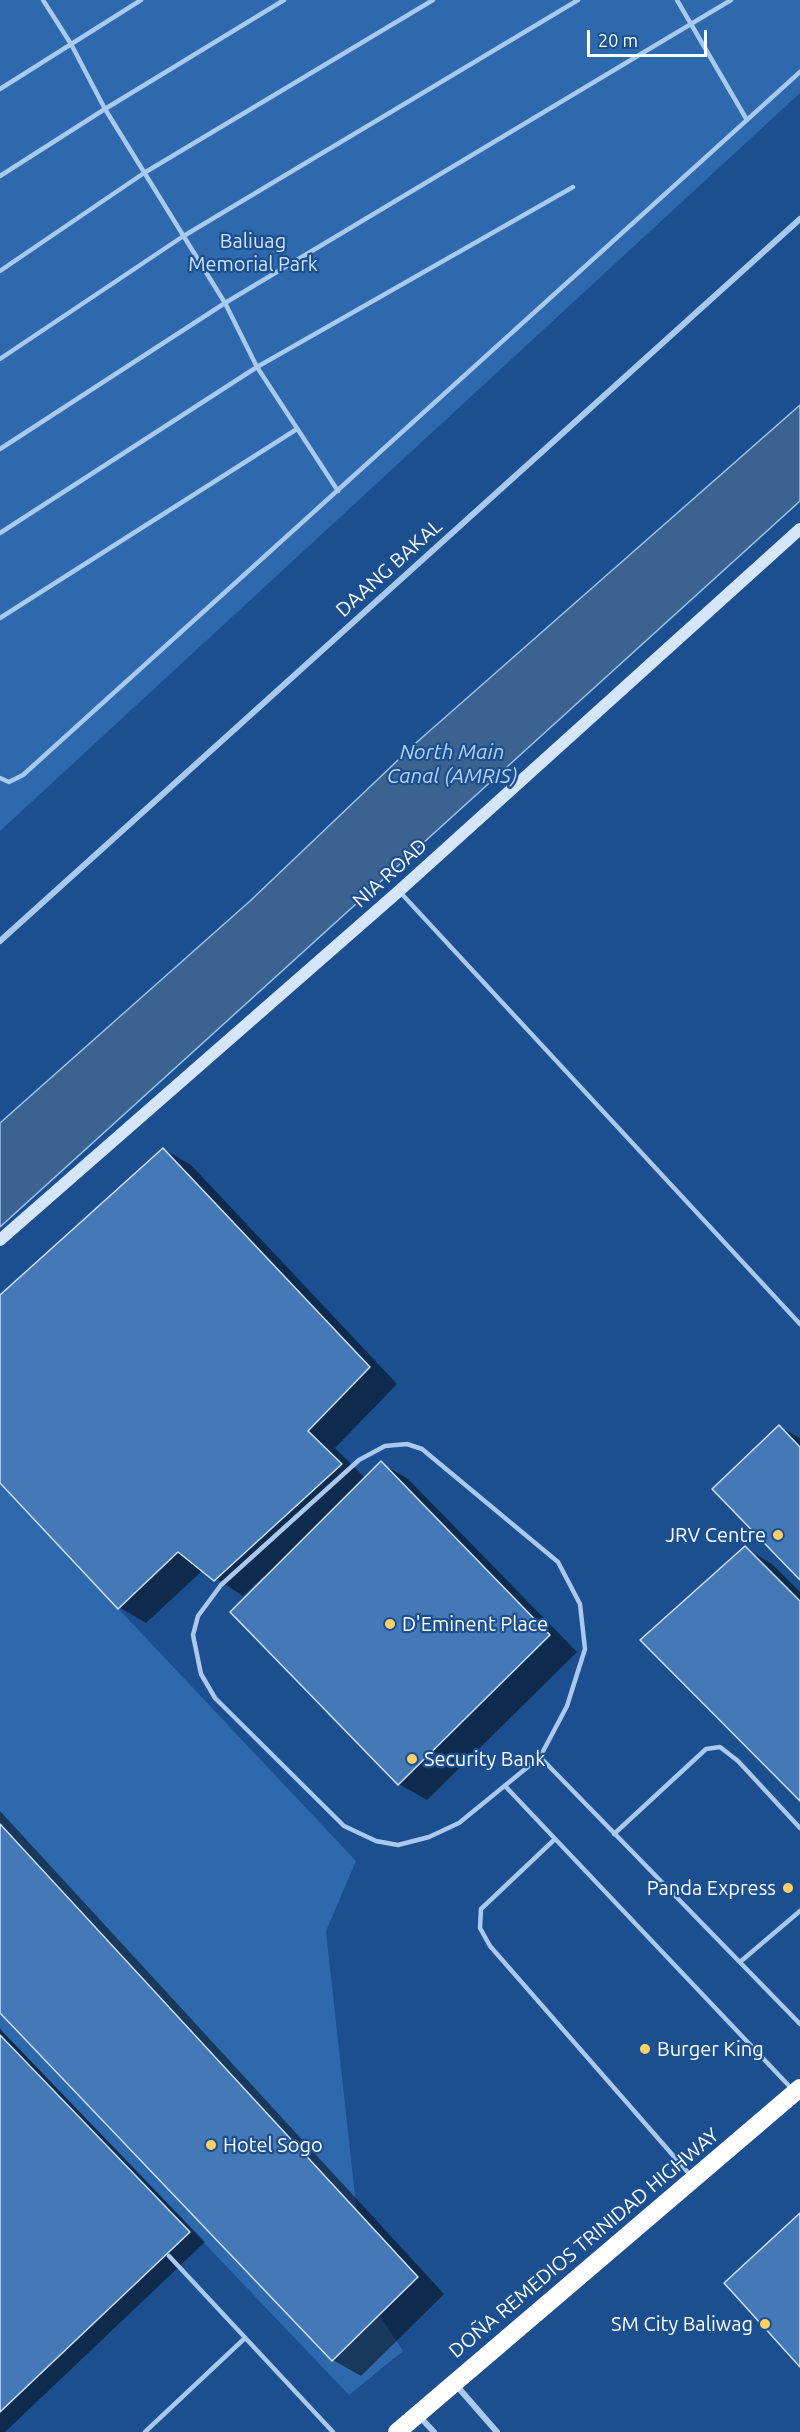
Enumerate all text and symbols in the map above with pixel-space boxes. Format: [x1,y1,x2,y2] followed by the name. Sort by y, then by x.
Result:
[590,18,710,56] scale bar
[598,30,638,50] text: 20 m
[188,229,318,276] park label: Baliuag Memorial Park
[331,514,447,622] street label: DAANG BAKAL
[387,739,517,789] water label: North Main Canal (AMRIS)
[348,833,432,913] street label: NIA ROAD
[665,1523,766,1547] place label: JRV Centre
[771,1528,785,1542] marker: JRV Centre
[402,1612,548,1636] place label: D'Eminent Place
[383,1617,397,1631] marker: D'Eminent Place
[424,1747,545,1771] place label: Security Bank
[405,1752,419,1766] marker: Security Bank
[647,1876,776,1900] place label: Panda Express
[781,1881,795,1895] marker: Panda Express
[657,2037,764,2061] place label: Burger King
[638,2042,652,2056] marker: Burger King
[444,2123,724,2363] street label: DOÑA REMEDIOS TRINIDAD HIGHWAY
[223,2133,323,2157] place label: Hotel Sogo
[204,2138,218,2152] marker: Hotel Sogo
[611,2312,753,2336] place label: SM City Baliwag
[758,2317,772,2331] marker: SM City Baliwag

